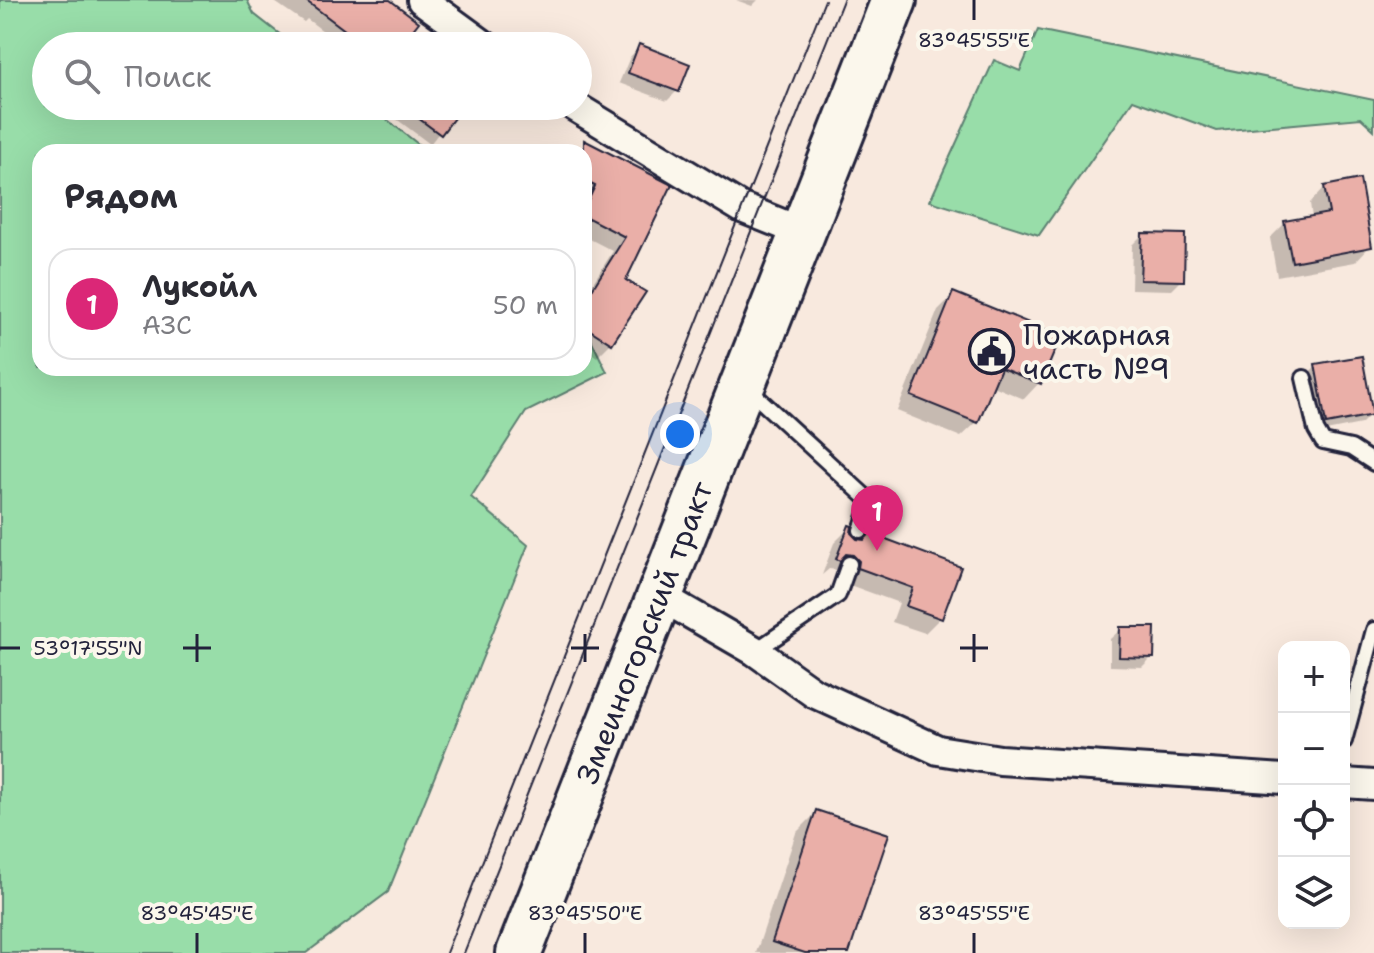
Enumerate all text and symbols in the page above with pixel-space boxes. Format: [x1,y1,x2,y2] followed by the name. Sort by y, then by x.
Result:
[918,27,1030,53] text: 83°45'55"E
[32,32,592,120] search box
[60,54,104,98] icon: search
[124,56,212,97] text: Поиск
[64,173,178,219] text: Рядом
[142,266,257,307] text: Лукойл
[86,287,98,322] text: 1
[493,287,558,322] text: 50 m
[142,307,192,342] text: АЗС
[1023,314,1171,389] place label: Пожарная часть №9
[968,328,1016,376] public building icon: Пожарная часть №9
[660,414,700,454] your location
[567,475,723,790] street label: Змеиногорский тракт
[851,485,903,551] pin: 1
[34,635,142,661] text: 53°17'55"N
[1278,641,1350,929] map controls
[1278,641,1350,713] button: +
[1278,713,1350,785] button: −
[1278,785,1350,857] button: locate
[1278,857,1350,929] button: layers
[140,900,254,926] text: 83°45'45"E
[528,900,642,926] text: 83°45'50"E
[918,900,1030,926] text: 83°45'55"E

